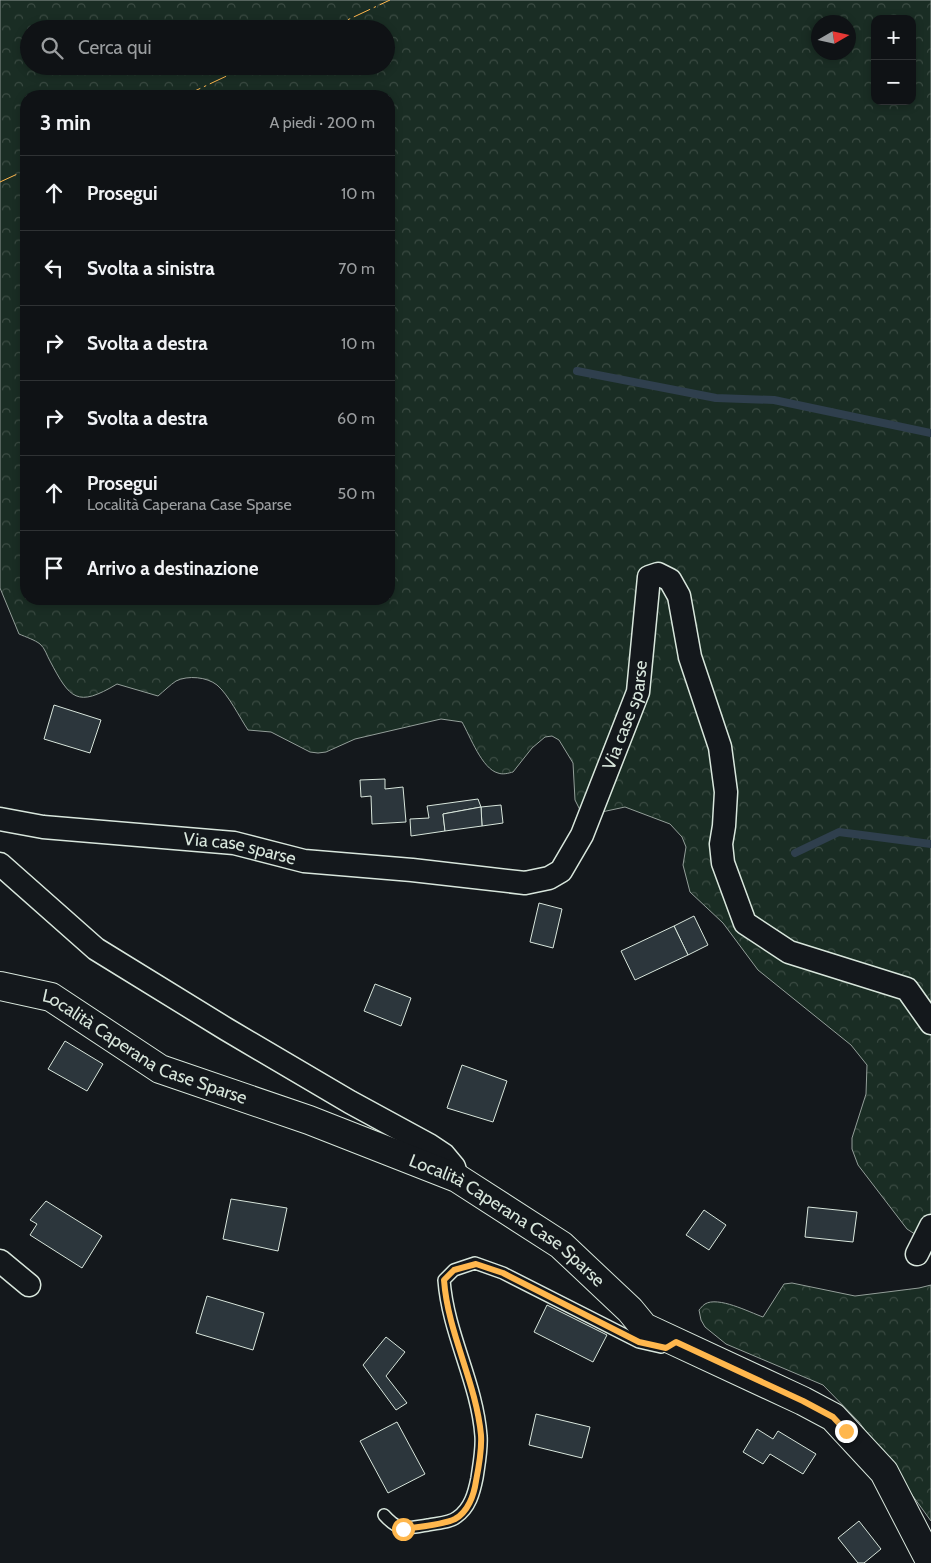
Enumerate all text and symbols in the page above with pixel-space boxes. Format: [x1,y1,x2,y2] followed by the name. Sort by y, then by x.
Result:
[811,15,856,60] north arrow
[871,15,916,105] map controls
[871,15,916,60] button: +
[20,20,395,75] search box
[38,34,66,62] icon: search
[78,36,152,59] text: Cerca qui
[871,60,916,105] button: −
[40,110,91,135] text: 3 min
[269,113,375,132] text: A piedi · 200 m
[40,179,68,207] icon: ahead
[87,182,158,205] text: Prosegui
[341,184,375,203] text: 10 m
[40,254,68,282] icon: left
[87,257,215,280] text: Svolta a sinistra
[338,259,375,278] text: 70 m
[40,329,68,357] icon: right
[87,332,208,355] text: Svolta a destra
[341,334,375,353] text: 10 m
[40,404,68,432] icon: right
[87,407,208,430] text: Svolta a destra
[337,409,375,428] text: 60 m
[87,472,158,495] text: Prosegui
[40,479,68,507] icon: ahead
[338,484,375,503] text: 50 m
[87,495,292,514] text: Località Caperana Case Sparse
[40,554,68,582] icon: arrive
[87,557,258,580] text: Arrivo a destinazione
[598,659,652,773] street label: Via case sparse
[183,828,299,870] street label: Via case sparse
[41,984,250,1109] street label: Località Caperana Case Sparse
[406,1149,609,1292] street label: Località Caperana Case Sparse
[835,1420,858,1443] route end
[392,1518,415,1541] route start

